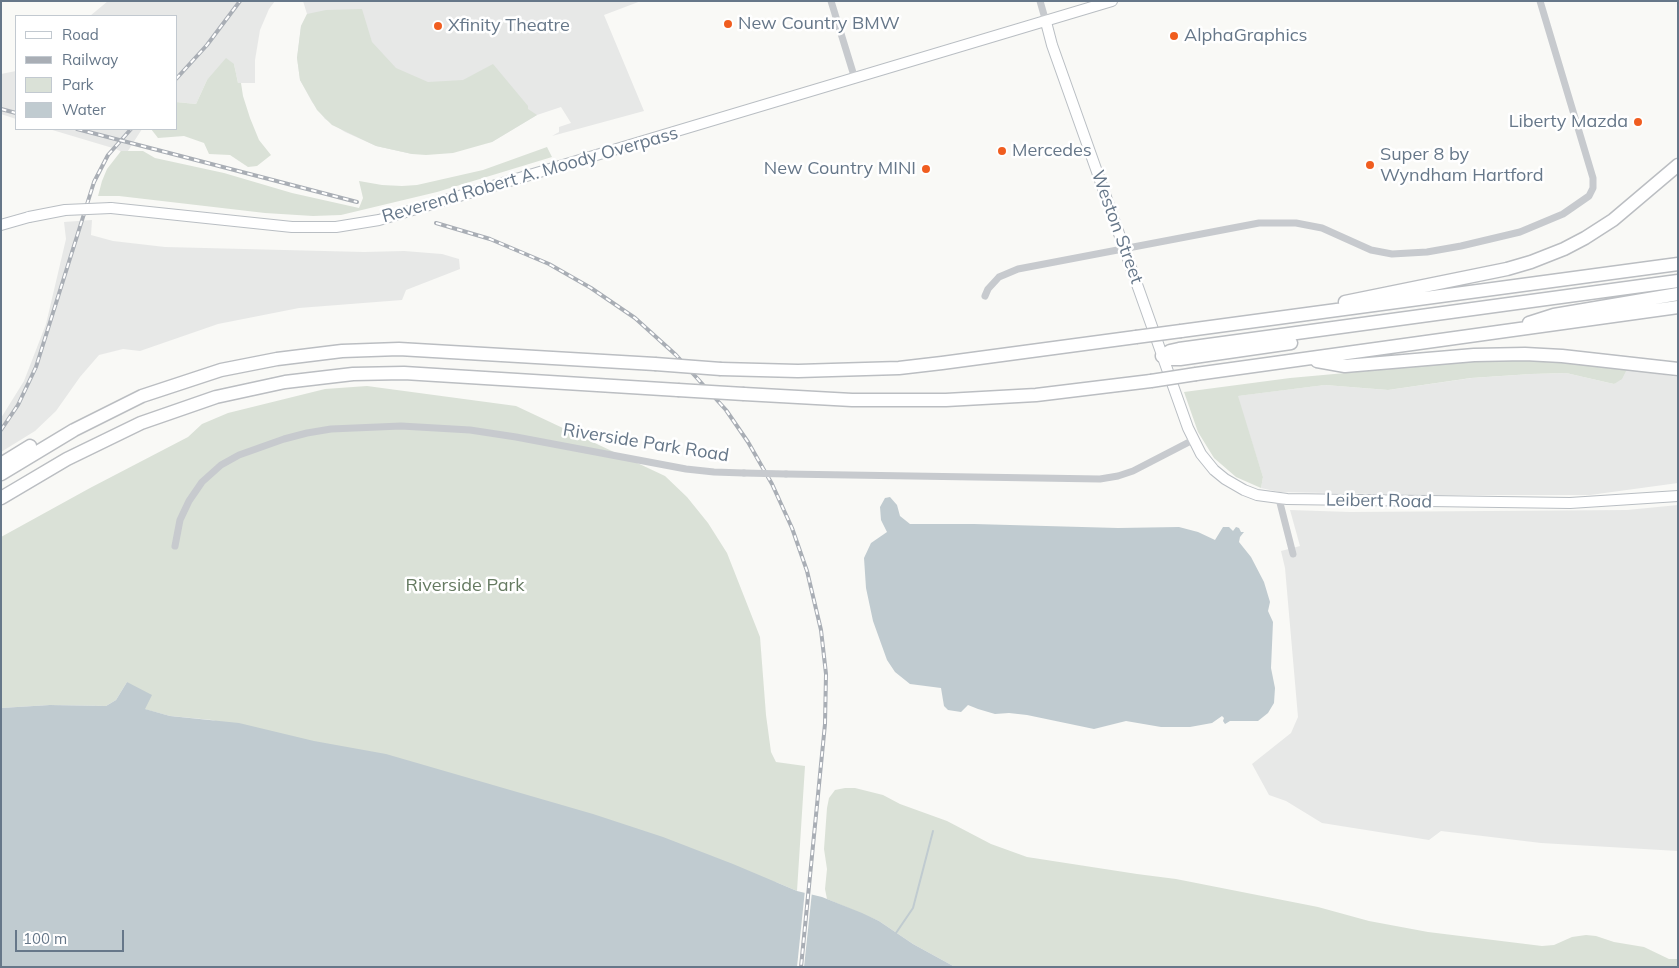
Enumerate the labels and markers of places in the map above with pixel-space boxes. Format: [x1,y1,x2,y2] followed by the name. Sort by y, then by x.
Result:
[738,13,900,35] place label: New Country BMW
[448,15,570,37] place label: Xfinity Theatre
[722,18,734,30] marker: New Country BMW
[432,20,444,32] marker: Xfinity Theatre
[1184,25,1308,47] place label: AlphaGraphics
[1168,30,1180,42] marker: AlphaGraphics
[1509,111,1628,133] place label: Liberty Mazda
[1632,116,1644,128] marker: Liberty Mazda
[1012,140,1092,162] place label: Mercedes
[1380,144,1544,186] place label: Super 8 by Wyndham Hartford
[996,145,1008,157] marker: Mercedes
[764,158,916,180] place label: New Country MINI
[1364,159,1376,171] marker: Super 8 by Wyndham Hartford
[920,163,932,175] marker: New Country MINI

